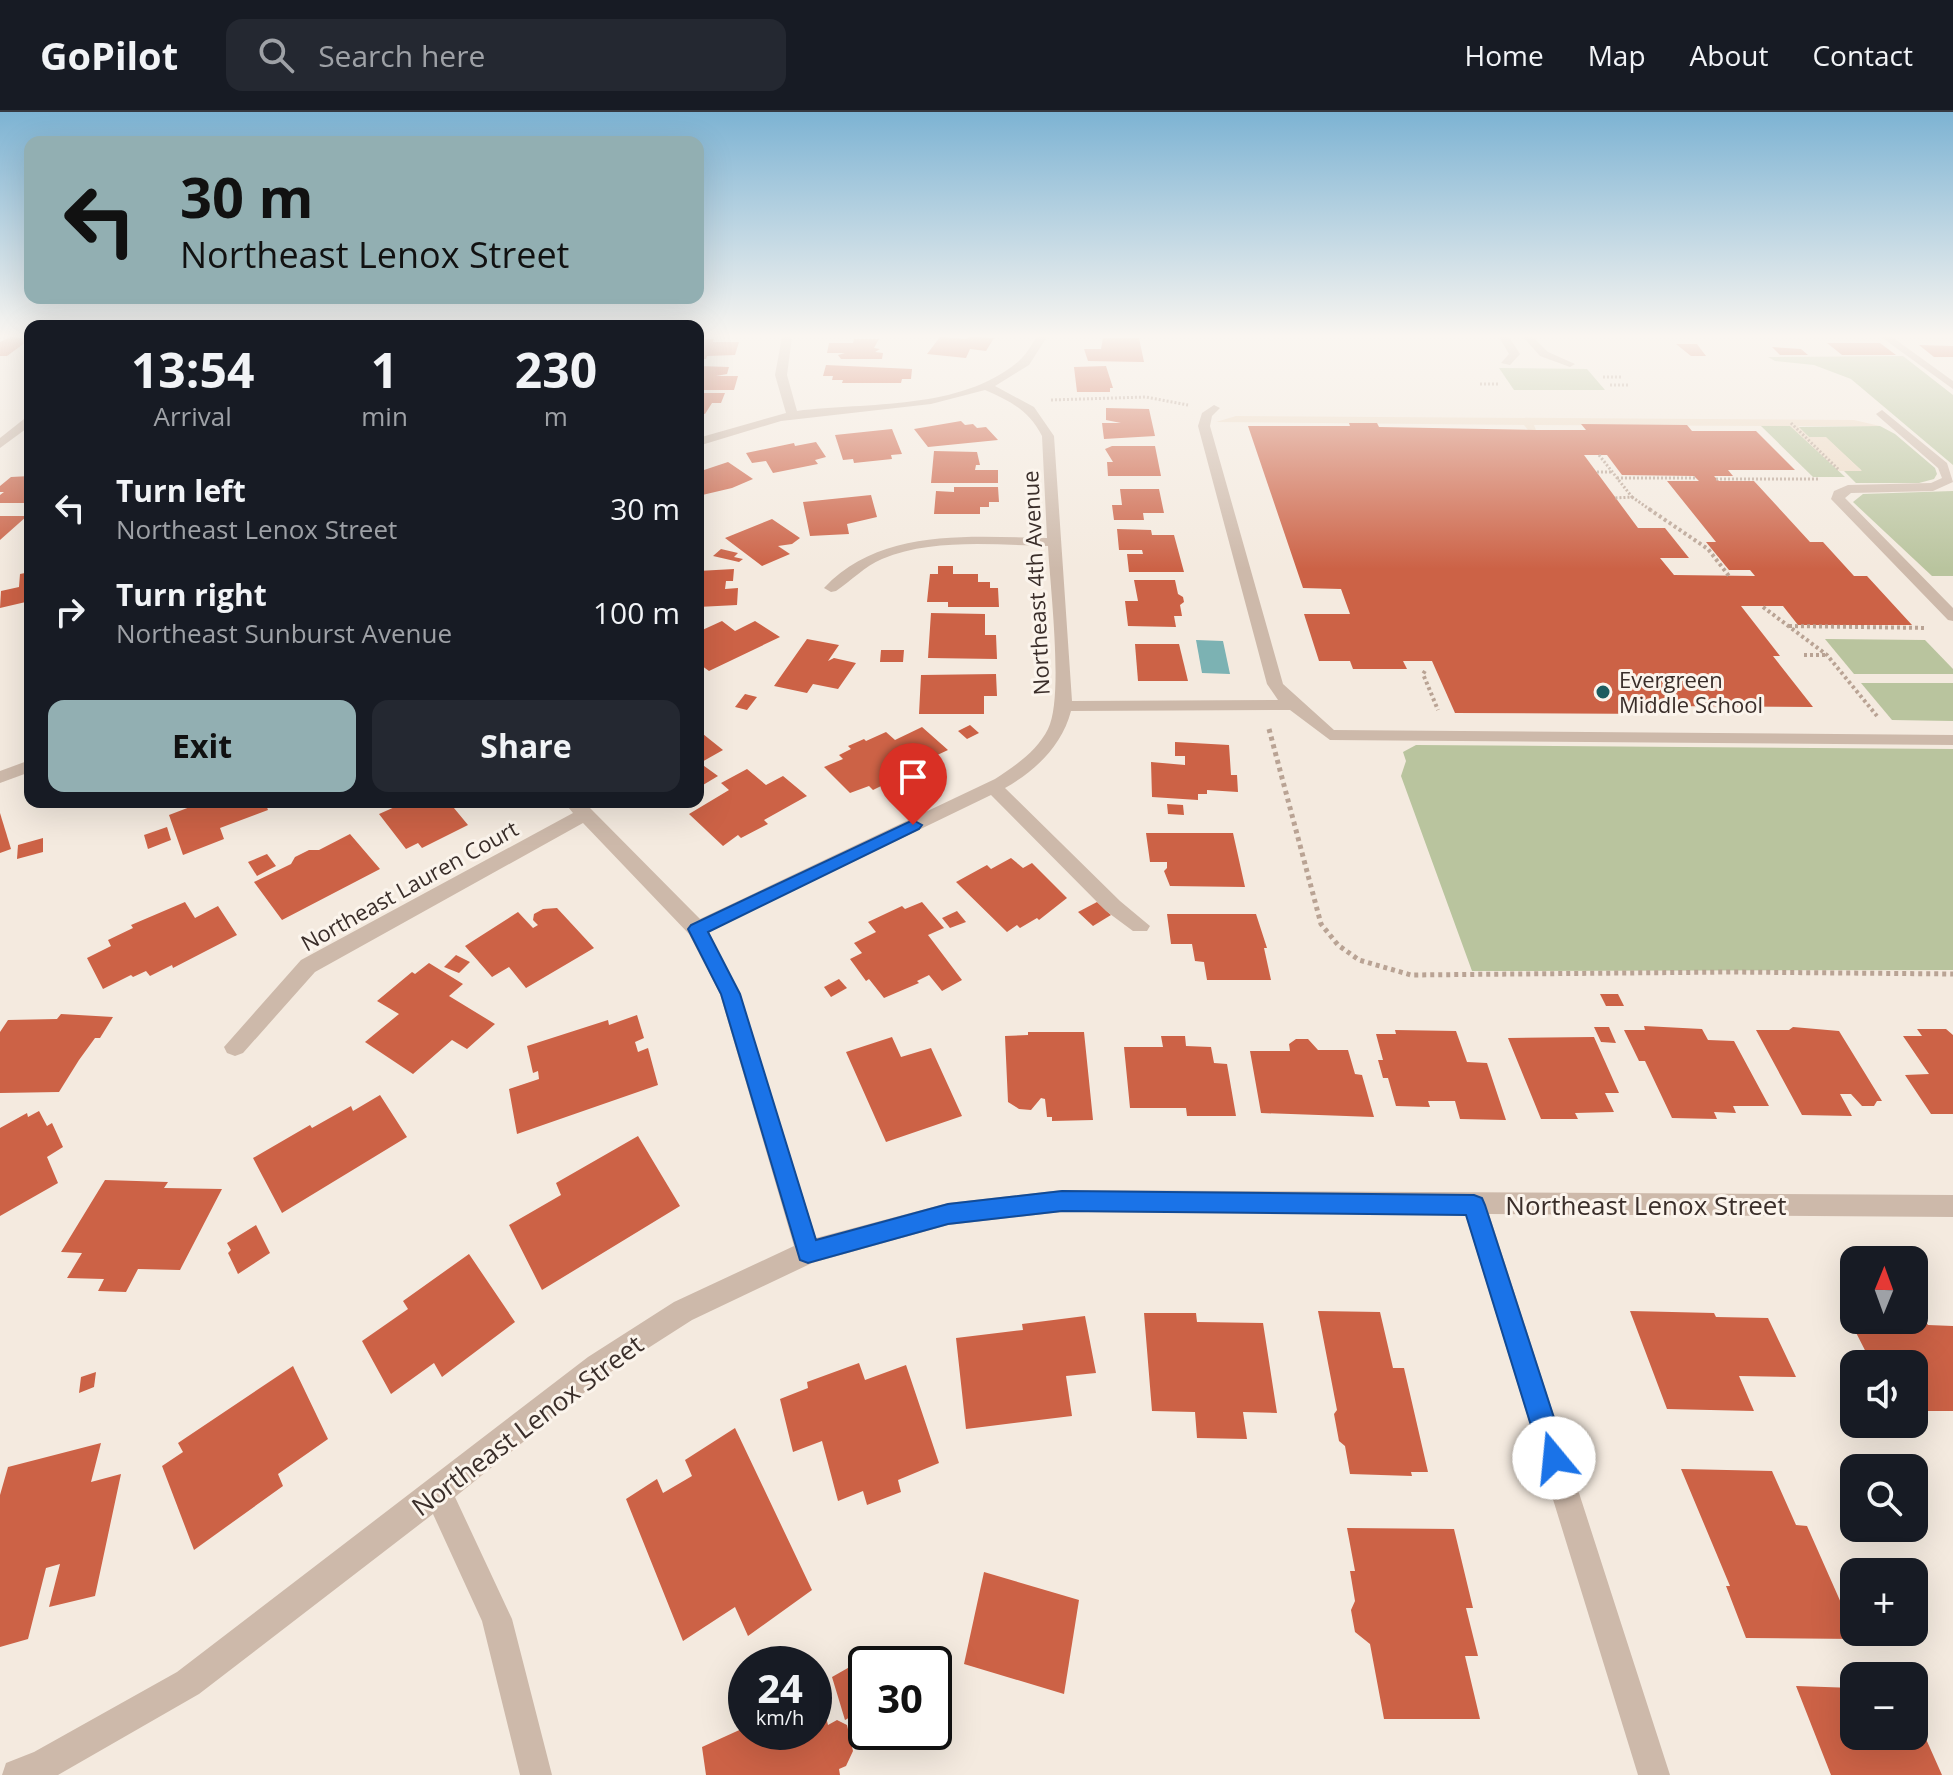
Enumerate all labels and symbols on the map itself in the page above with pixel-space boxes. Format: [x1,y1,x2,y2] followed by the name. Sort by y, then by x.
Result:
[1014,470,1056,696] street label: Northeast 4th Avenue
[1619,664,1763,719] place label: Evergreen Middle School
[1594,683,1612,701] marker: Evergreen Middle School
[879,743,947,825] pin
[295,813,523,957] street label: Northeast Lauren Court
[1505,1187,1787,1223] street label: Northeast Lenox Street
[1840,1246,1928,1334] north arrow
[404,1326,650,1524] street label: Northeast Lenox Street
[1512,1416,1596,1500] position arrow
[848,1646,952,1750] speed limit sign: 30

